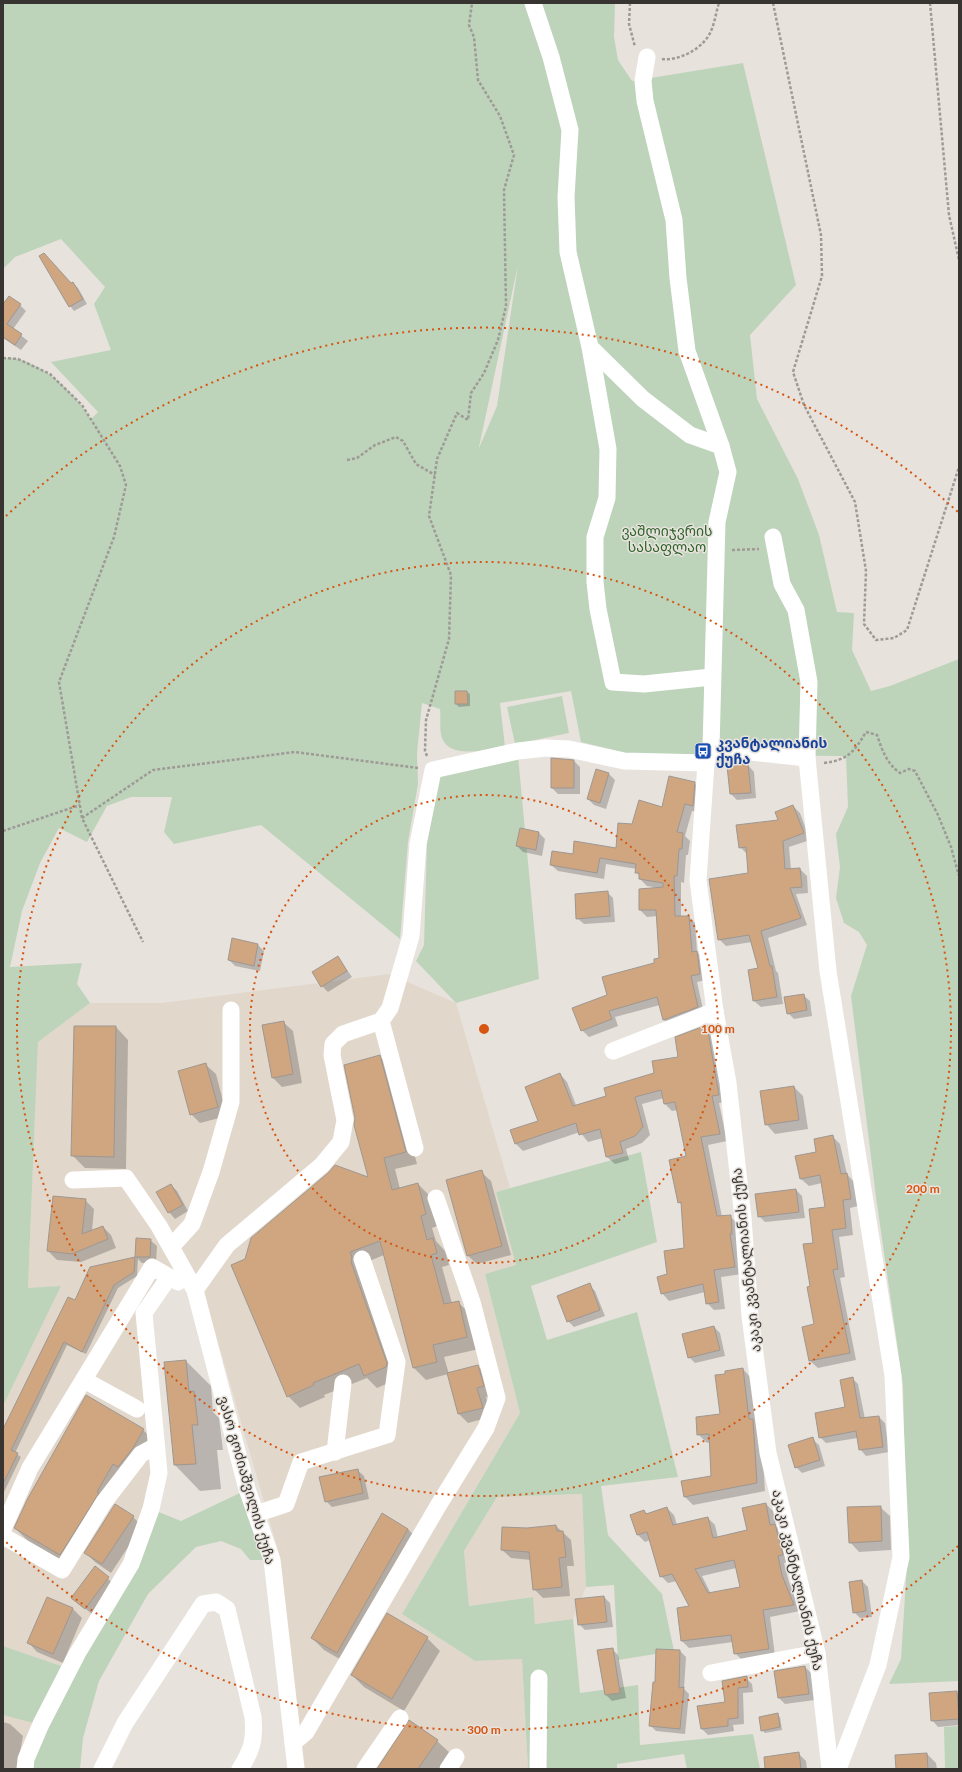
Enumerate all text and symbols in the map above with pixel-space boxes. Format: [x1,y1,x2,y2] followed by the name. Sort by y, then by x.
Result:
[622,522,712,556] park label: ვაშლიჯვრის სასაფლაო
[716,734,827,768] place label: კვანტალიანის ქუჩა
[693,741,713,761] bus stop icon: კვანტალიანის ქუჩა
[701,1021,735,1036] text: 100 m
[477,1022,491,1036] centre of rings
[727,1167,765,1353] street label: აკაკი კვანტალიანის ქუჩა
[906,1181,940,1196] text: 200 m
[214,1394,280,1566] street label: ვასო გოძიაშვილის ქუჩა
[768,1488,828,1672] street label: აკაკი კვანტალიანის ქუჩა
[467,1722,501,1737] text: 300 m

